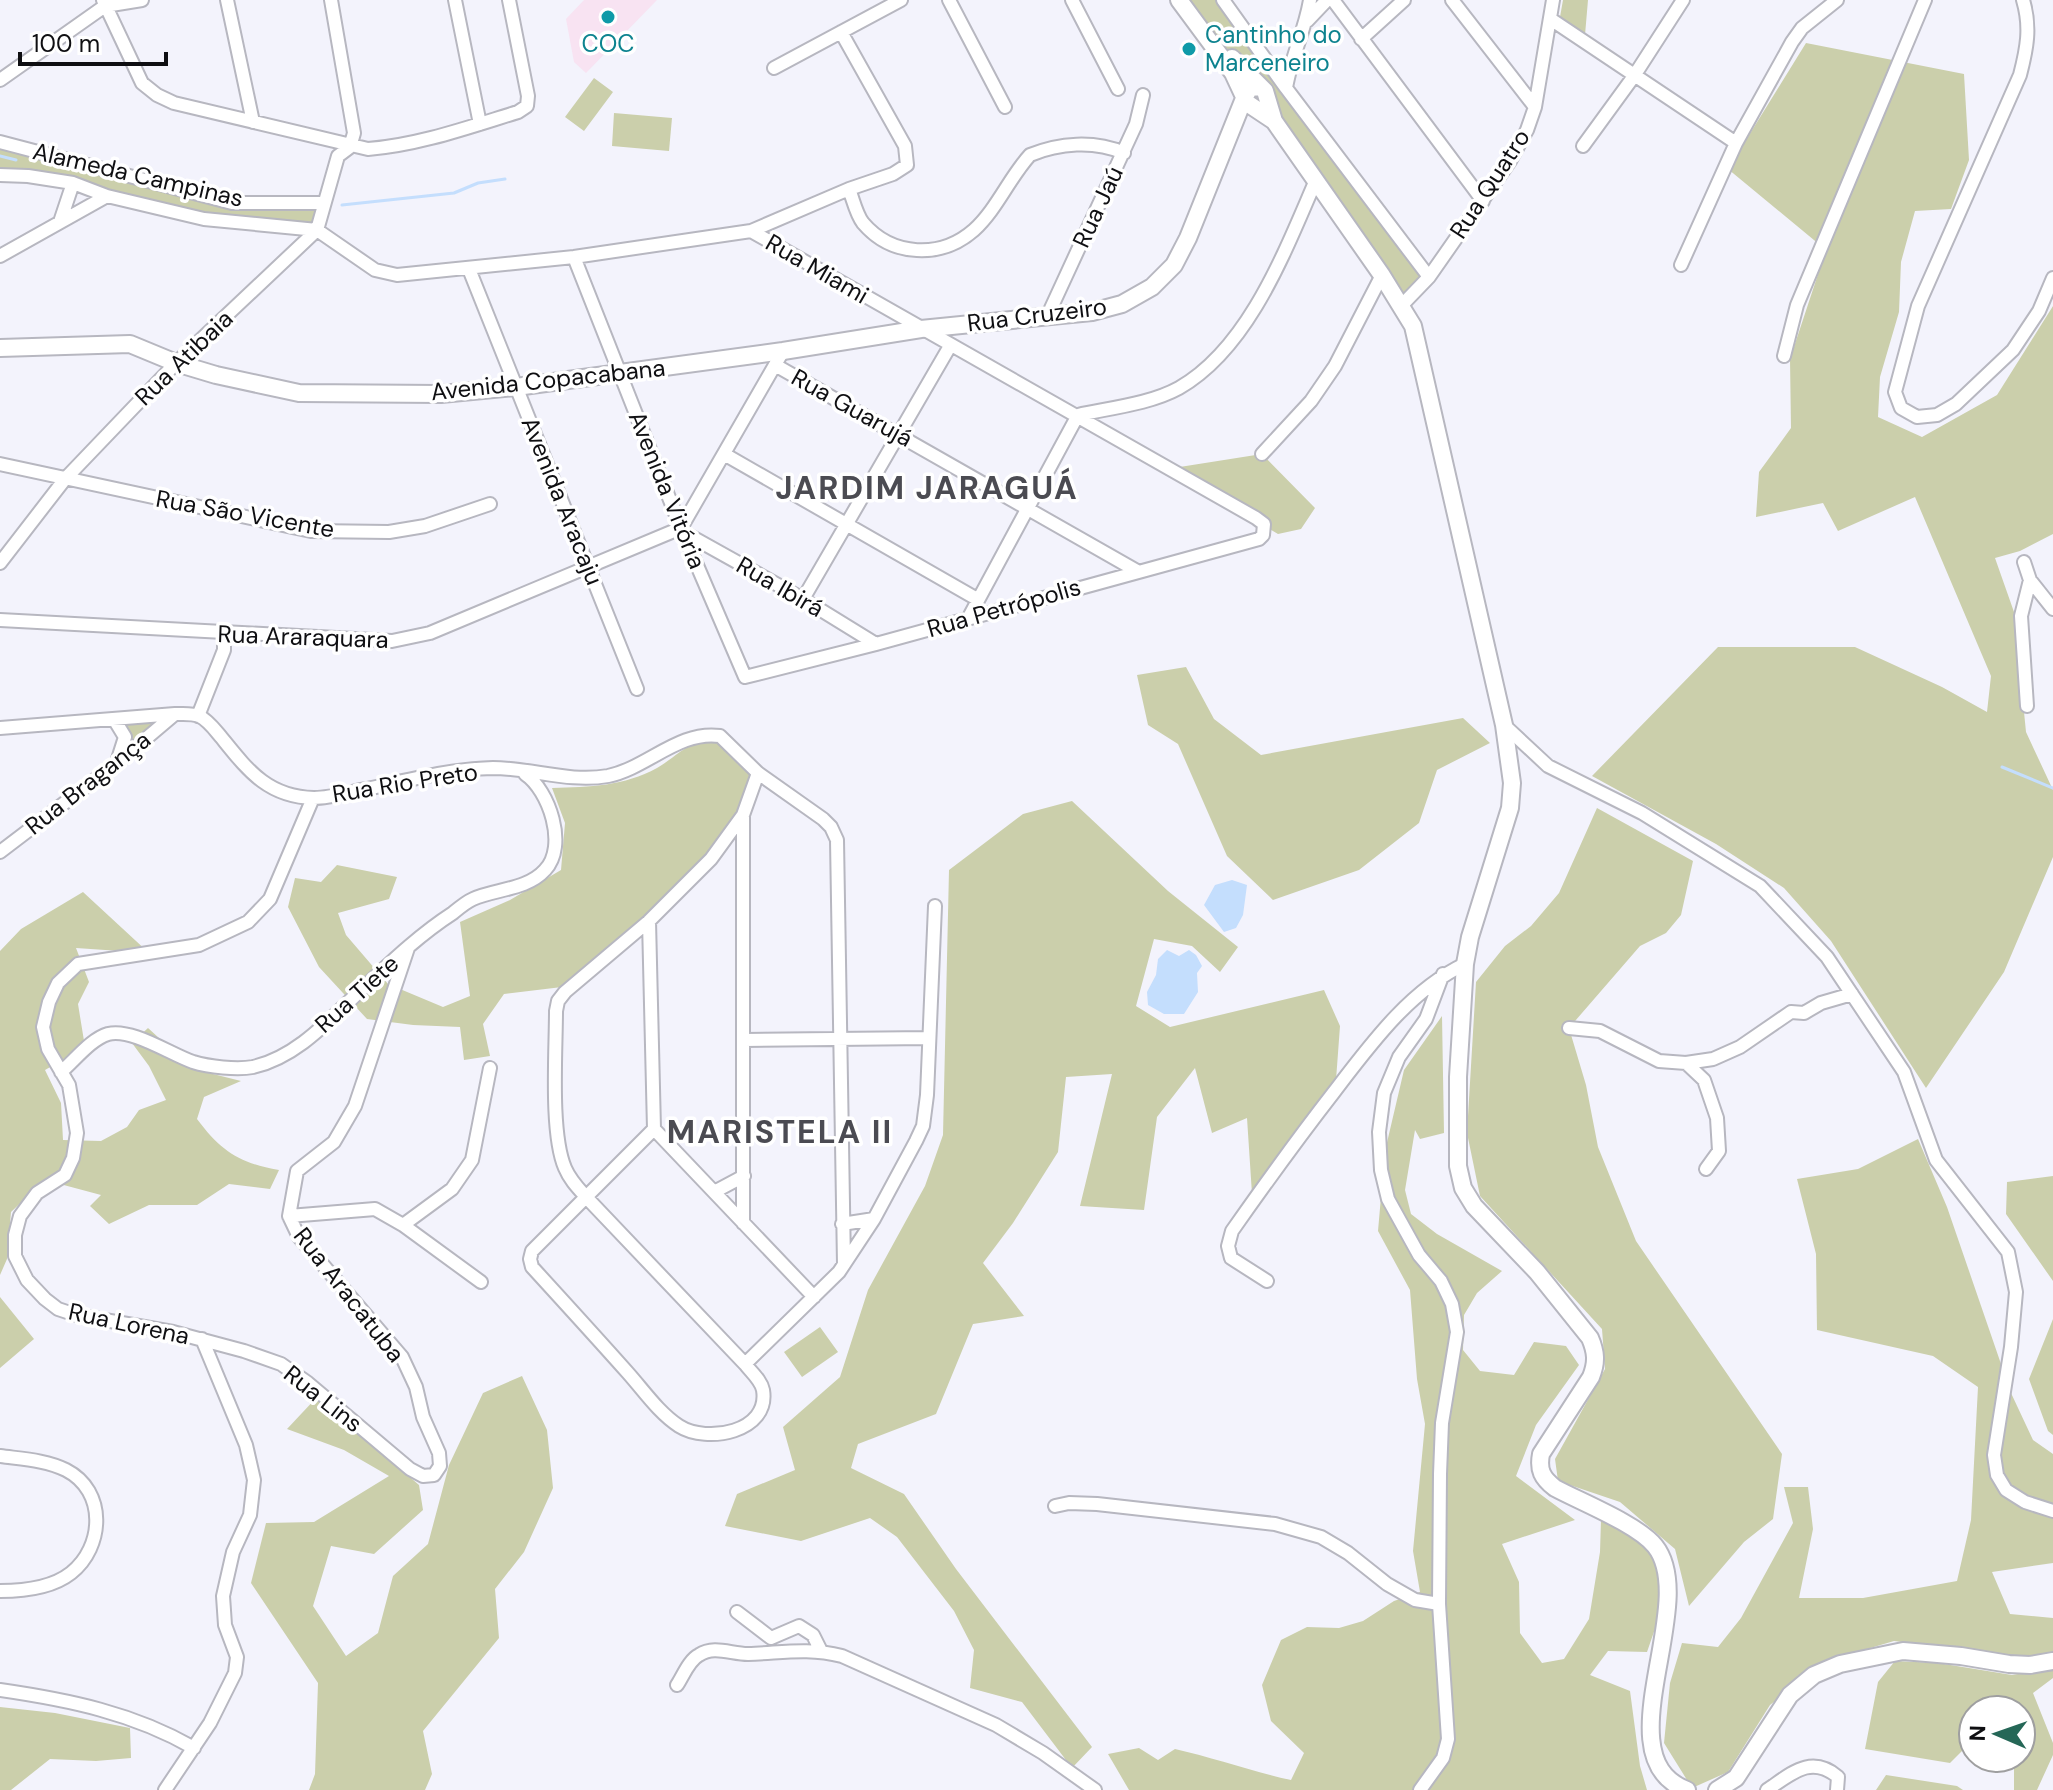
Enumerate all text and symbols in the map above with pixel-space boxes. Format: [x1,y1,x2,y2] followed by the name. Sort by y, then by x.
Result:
[599,8,617,26] marker: COC
[20,16,166,66] scale bar
[1205,19,1342,78] place label: Cantinho do Marceneiro
[32,28,100,59] text: 100 m
[582,28,635,59] place label: COC
[1180,40,1198,58] marker: Cantinho do Marceneiro
[1443,123,1537,244] street label: Rua Quatro
[30,135,246,214] street label: Alameda Campinas
[1065,161,1130,252] street label: Rua Jaú
[760,227,874,310] street label: Rua Miami
[965,291,1108,338] street label: Rua Cruzeiro
[128,303,239,412] street label: Rua Atibaia
[429,352,667,407] street label: Avenida Copacabana
[786,362,918,454] street label: Rua Guarujá
[622,406,713,573] street label: Avenida Vitória
[515,412,610,589] street label: Avenida Aracaju
[775,467,1079,509] district label: JARDIM JARAGUÁ
[153,483,337,544] street label: Rua São Vicente
[731,549,829,624] street label: Rua Ibirá
[923,571,1084,644] street label: Rua Petrópolis
[217,618,389,655] street label: Rua Araraquara
[19,724,157,841] street label: Rua Bragança
[330,756,480,809] street label: Rua Rio Preto
[308,948,405,1039] street label: Rua Tiete
[667,1111,893,1153] district label: MARISTELA II
[287,1221,412,1368] street label: Rua Aracatuba
[66,1296,192,1351] street label: Rua Lorena
[278,1358,369,1439] street label: Rua Lins
[1957,1694,2037,1774] north arrow
[1963,1725,1992,1742] text: N

